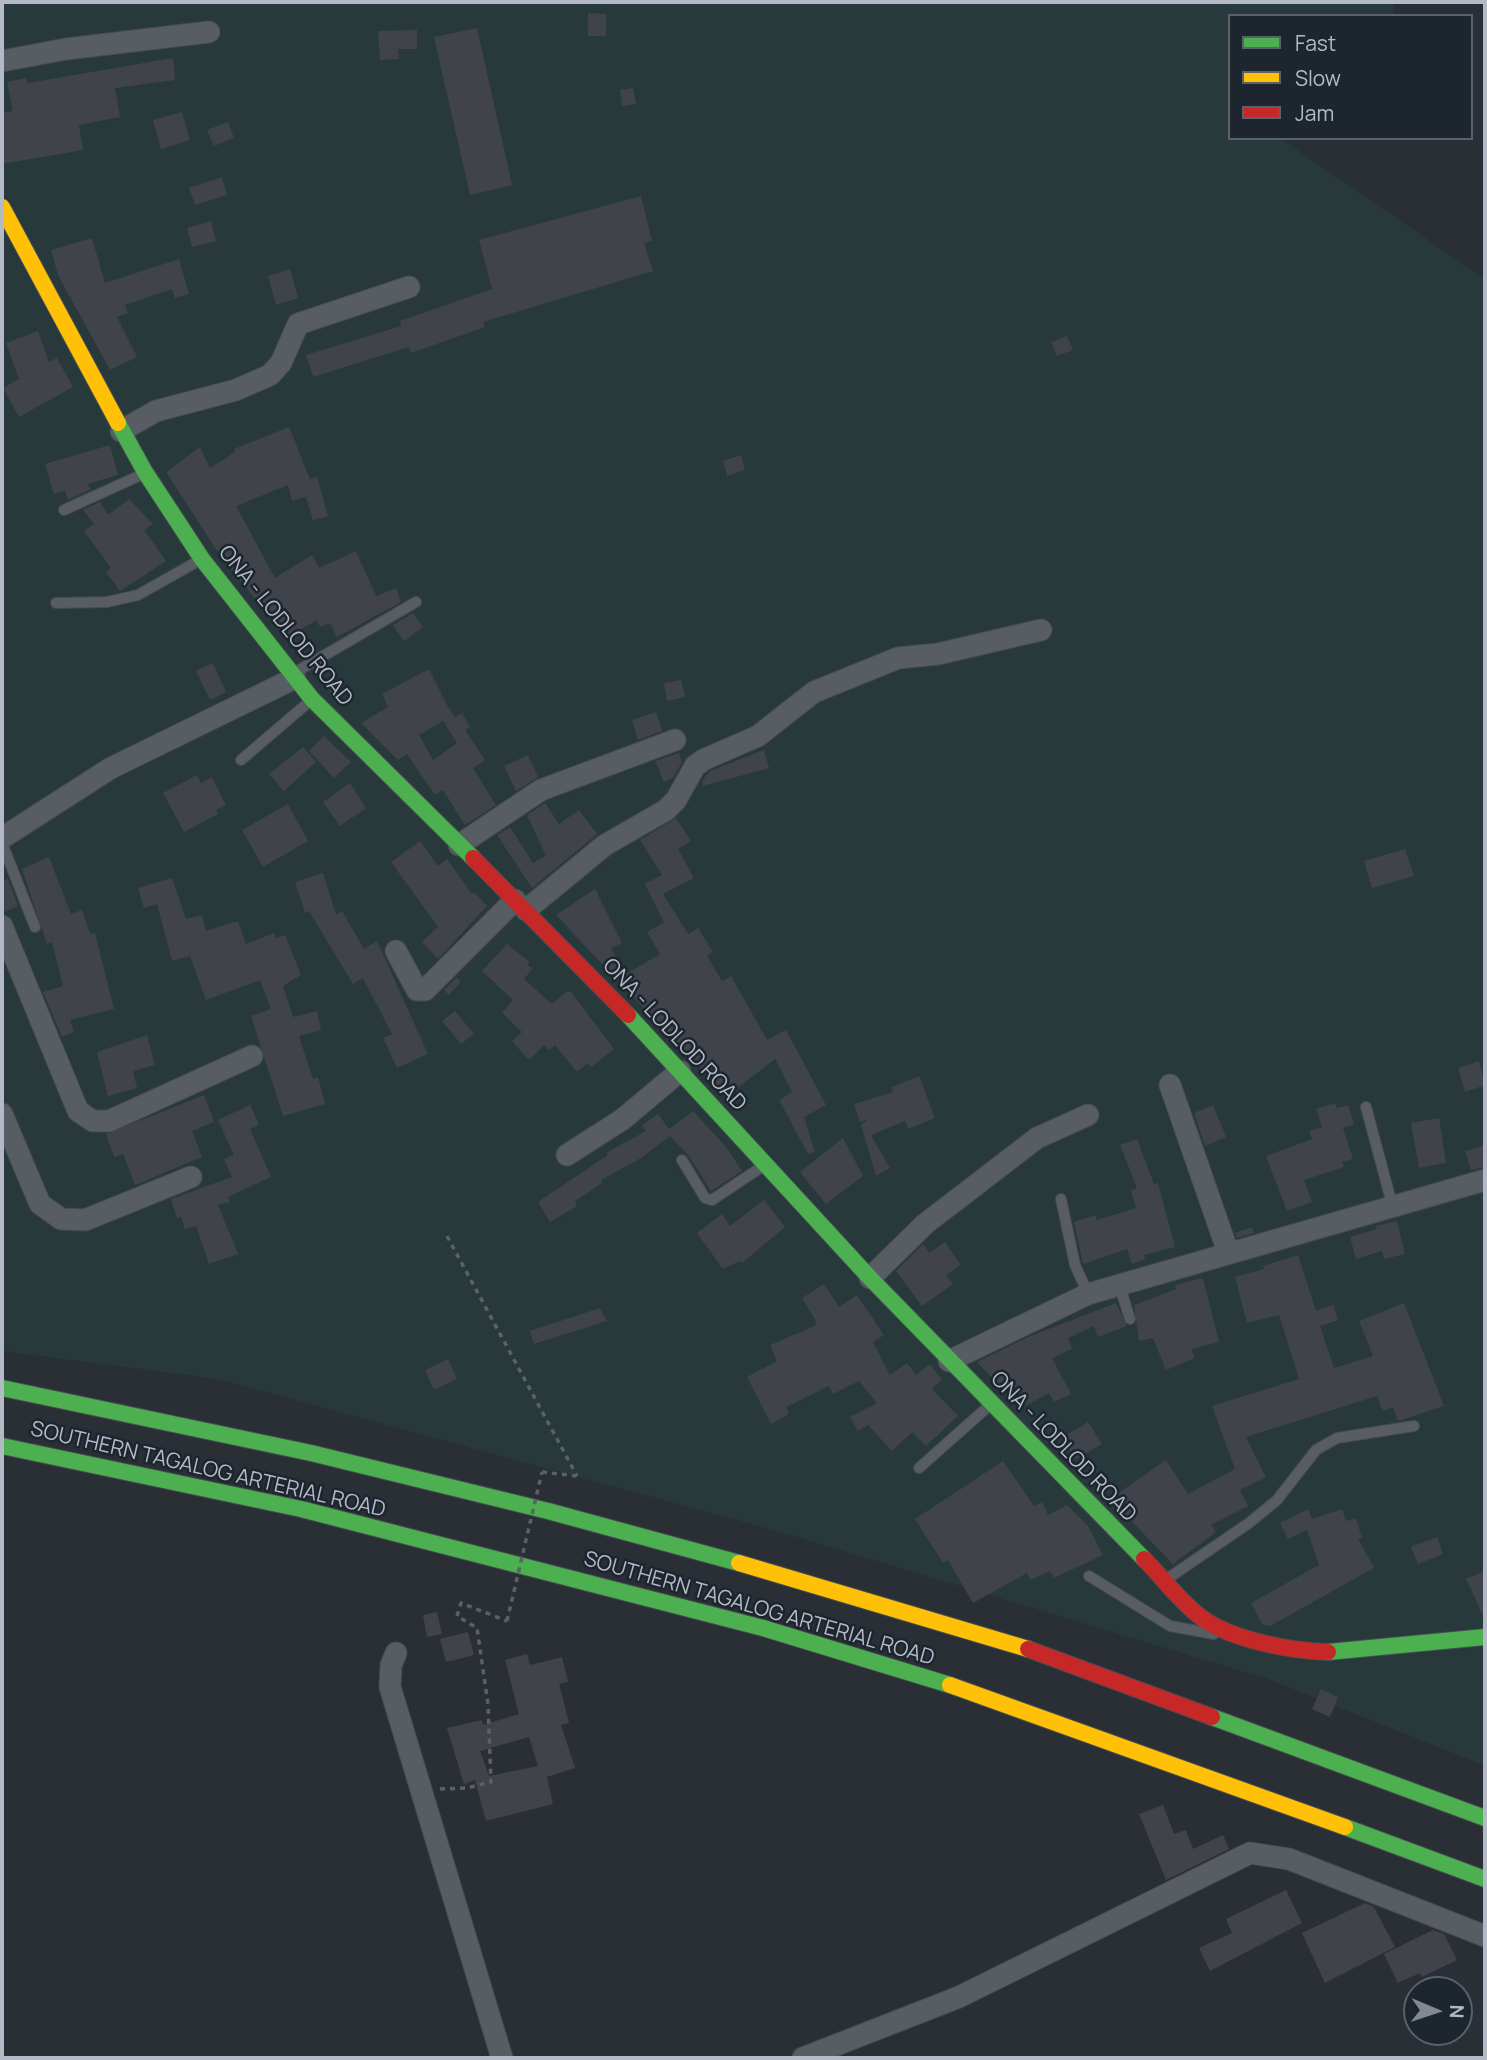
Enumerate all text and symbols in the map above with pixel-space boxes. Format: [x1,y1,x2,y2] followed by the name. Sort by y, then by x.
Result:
[1228,14,1473,140] legend
[1295,29,1336,57] text: Fast
[1295,64,1341,92] text: Slow
[1295,99,1334,127] text: Jam
[213,541,357,711] street label: ONA - LODLOD ROAD
[597,954,751,1116] street label: ONA - LODLOD ROAD
[985,1367,1141,1527] street label: ONA - LODLOD ROAD
[28,1417,388,1523] street label: SOUTHERN TAGALOG ARTERIAL ROAD
[581,1547,937,1671] street label: SOUTHERN TAGALOG ARTERIAL ROAD
[1403,1976,1473,2046] north arrow
[1444,2004,1470,2019] text: N

